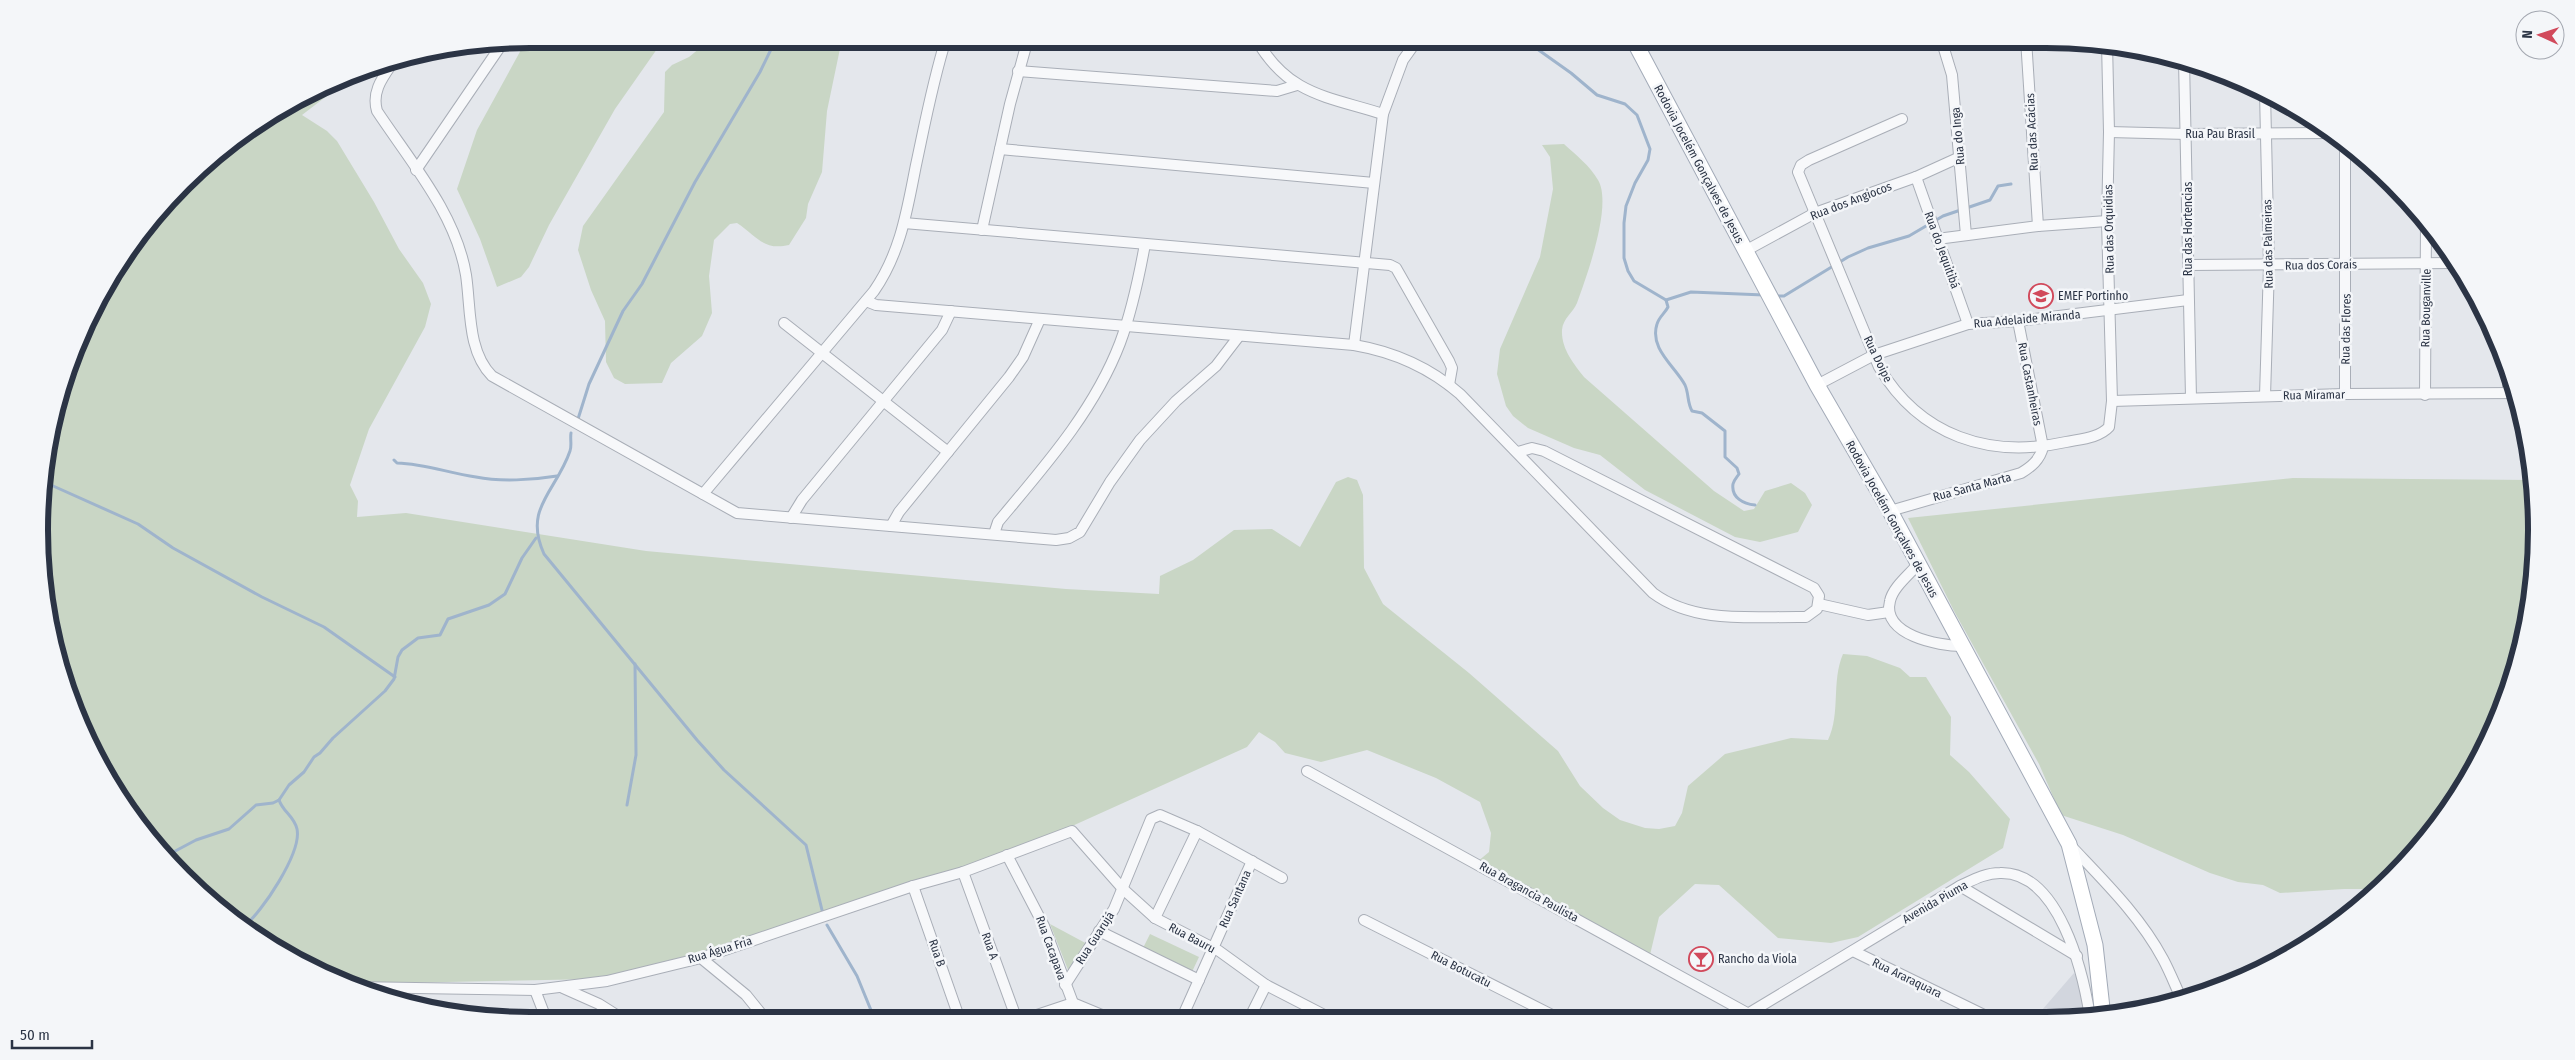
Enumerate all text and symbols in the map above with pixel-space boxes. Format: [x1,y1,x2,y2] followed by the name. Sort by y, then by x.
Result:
[2515,10,2565,60] north arrow
[2519,30,2536,39] text: N
[1651,82,1747,246] street label: Rodovia Jocelém Gonçalves de Jesus
[2023,93,2041,171] street label: Rua das Acácias
[1948,106,1967,165] street label: Rua do Inga
[2185,127,2255,141] street label: Rua Pau Brasil
[1808,179,1894,223] street label: Rua dos Angiocos
[2181,182,2195,276] street label: Rua das Hortencias
[2101,184,2117,274] street label: Rua das Orquidias
[2260,199,2276,289] street label: Rua das Palmeiras
[1922,209,1962,291] street label: Rua do Jequitibá
[2285,257,2357,273] street label: Rua dos Corais
[2418,268,2434,348] street label: Rua Bouganville
[2028,283,2054,309] school or university icon: EMEF Portinho
[2058,289,2128,303] place label: EMEF Portinho
[2338,293,2354,365] street label: Rua das Flores
[1973,307,2081,331] street label: Rua Adelaide Miranda
[1861,333,1895,385] street label: Rua Doipe
[2015,341,2045,427] street label: Rua Castanheiras
[2283,387,2346,403] street label: Rua Miramar
[1843,438,1941,600] street label: Rodovia Jocelém Gonçalves de Jesus
[1931,470,2013,504] street label: Rua Santa Marta
[1477,859,1581,925] street label: Rua Bragancia Paulista
[1216,868,1254,930] street label: Rua Santana
[1900,878,1970,926] street label: Avenida Piuma
[1073,909,1117,967] street label: Rua Guarujá
[1033,914,1069,982] street label: Rua Cacapava
[1166,920,1218,956] street label: Rua Bauru
[979,931,1002,962] street label: Rua A
[686,933,754,966] street label: Rua Água Fria
[926,937,948,969] street label: Rua B
[1688,946,1714,972] bar icon: Rancho da Viola
[1429,948,1493,990] street label: Rua Botucatu
[1718,952,1797,966] place label: Rancho da Viola
[1870,955,1944,1001] street label: Rua Araraquara
[12,1018,92,1050] scale bar
[20,1026,50,1044] text: 50 m

